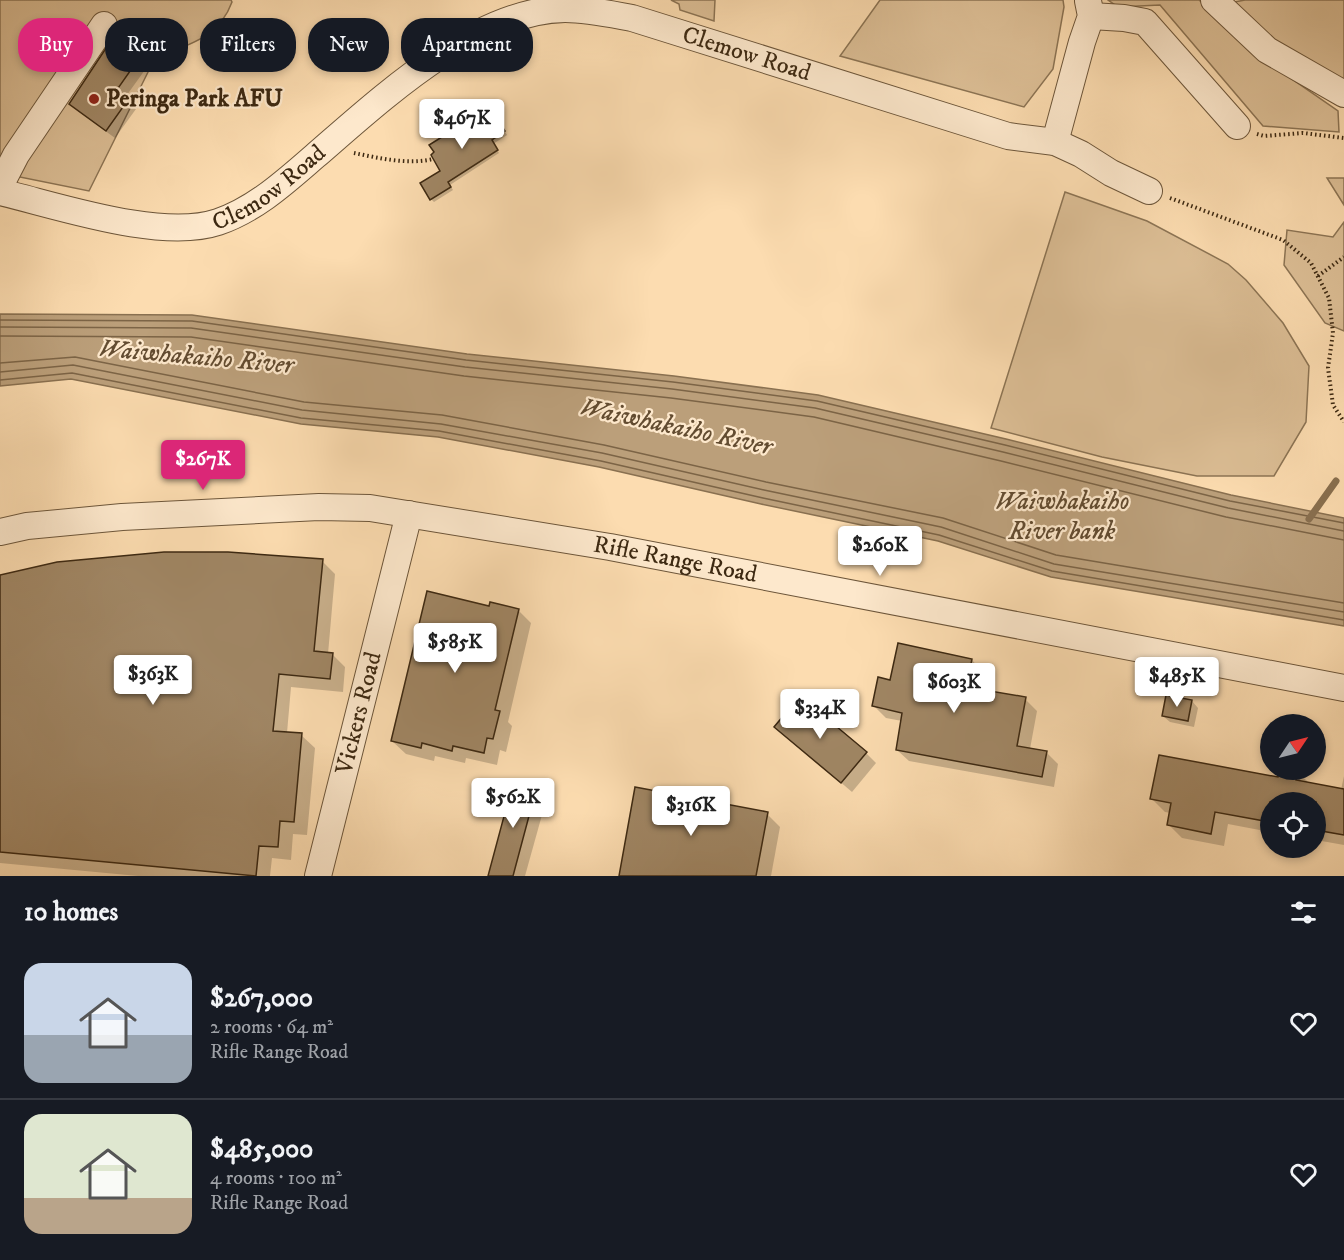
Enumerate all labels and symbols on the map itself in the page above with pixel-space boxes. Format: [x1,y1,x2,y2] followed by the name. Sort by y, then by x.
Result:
[679,20,815,88] street label: Clemow Road
[106,84,283,114] place label: Peringa Park AFU
[87,92,101,106] marker: Peringa Park AFU
[420,99,504,150] pin: $467K
[208,138,332,238] street label: Clemow Road
[97,332,297,382] water label: Waiwhakaiho River
[577,391,777,464] water label: Waiwhakaiho River
[161,440,245,491] pin: $267K
[995,485,1129,548] water label: Waiwhakaiho River bank
[838,526,922,577] pin: $260K
[591,530,760,590] street label: Rifle Range Road
[413,623,497,674] pin: $585K
[329,649,389,778] street label: Vickers Road
[111,655,195,706] pin: $363K
[1135,657,1219,708] pin: $485K
[912,663,996,714] pin: $603K
[778,689,862,740] pin: $334K
[1260,714,1326,780] north arrow
[471,778,555,829] pin: $562K
[649,786,733,837] pin: $316K

